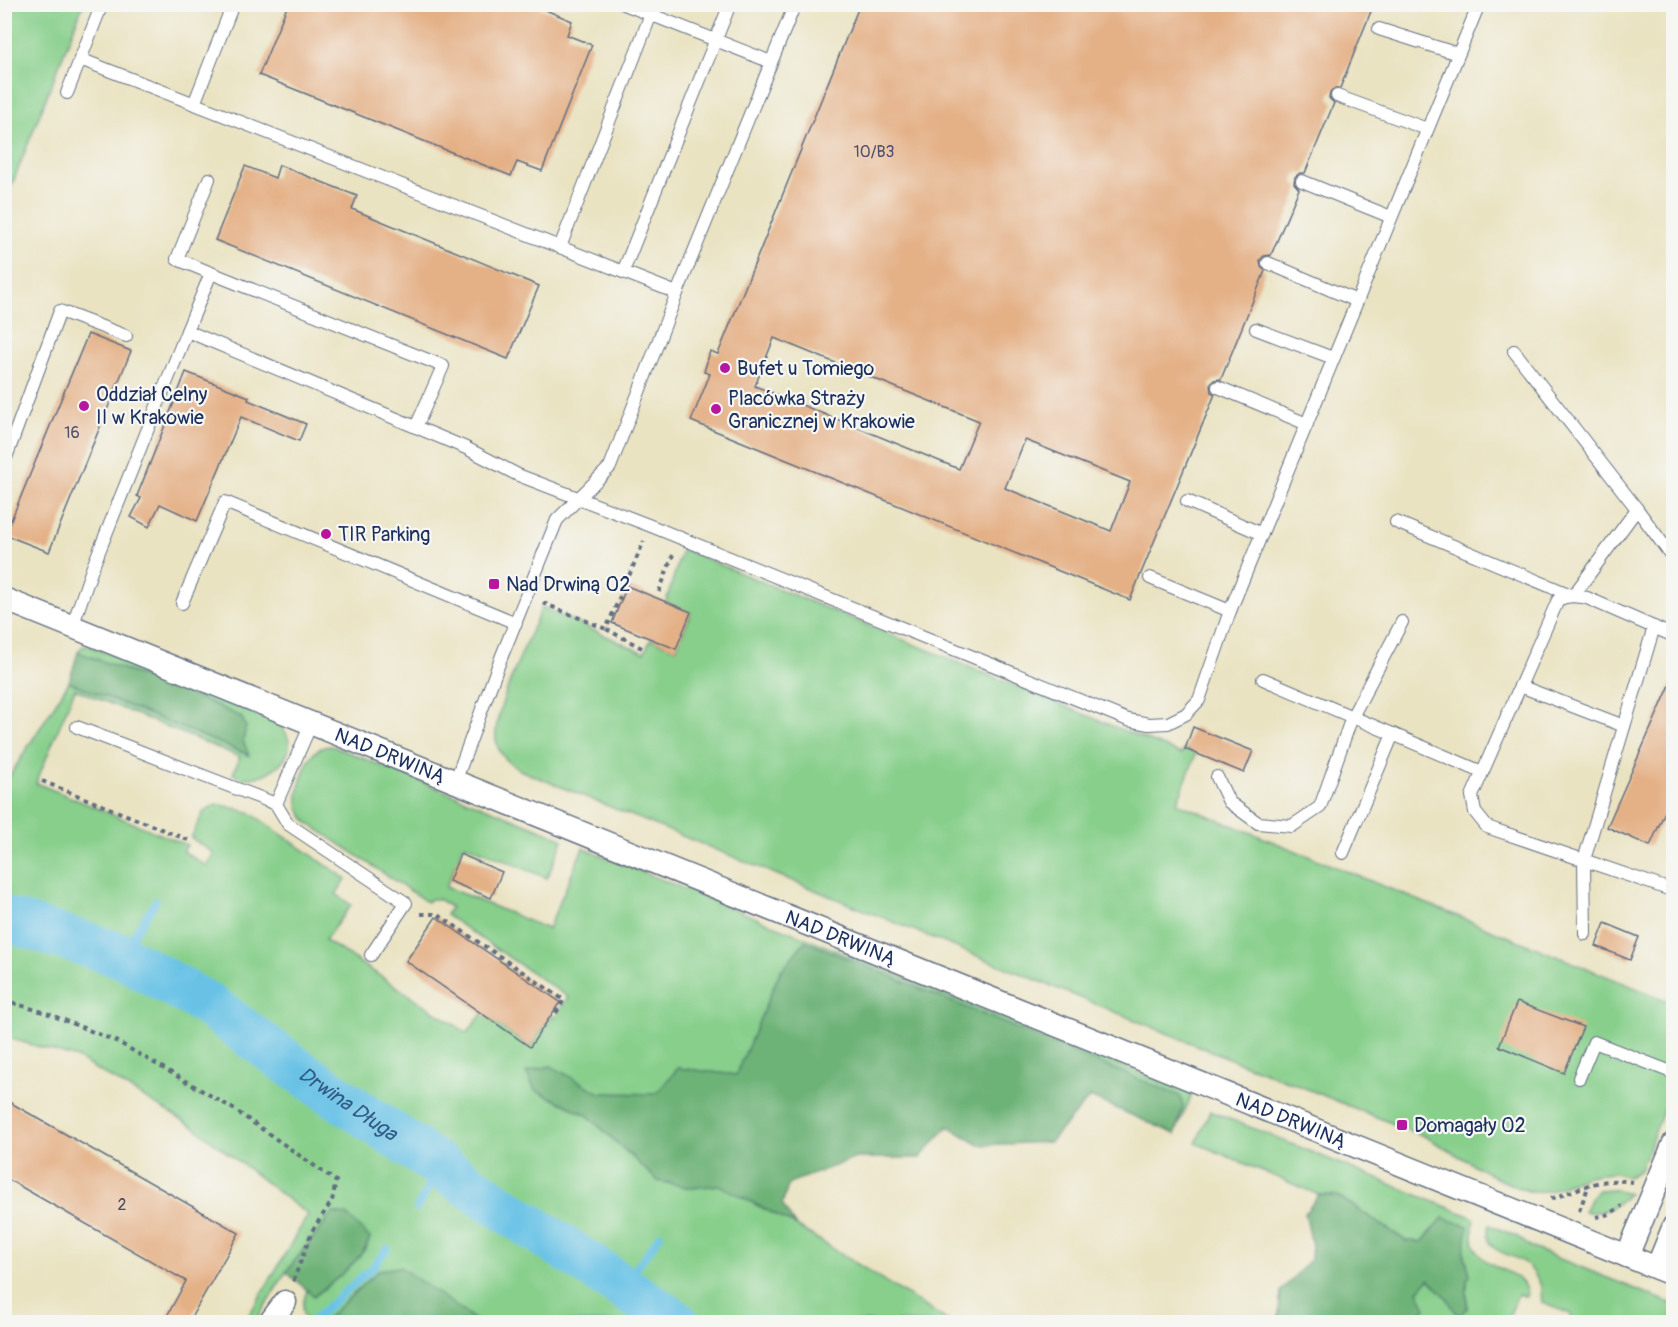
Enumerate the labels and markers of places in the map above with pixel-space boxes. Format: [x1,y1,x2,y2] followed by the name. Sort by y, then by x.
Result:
[737,356,875,381] place label: Bufet u Tomiego
[718,361,732,375] marker: Bufet u Tomiego
[96,382,208,430] place label: Oddział Celny II w Krakowie
[728,386,915,434] place label: Placówka Straży Granicznej w Krakowie
[77,399,91,413] marker: Oddział Celny II w Krakowie
[709,402,723,416] marker: Placówka Straży Granicznej w Krakowie
[338,522,430,547] place label: TIR Parking
[319,527,333,541] marker: TIR Parking
[506,572,630,597] place label: Nad Drwiną 02
[487,577,501,591] marker: Nad Drwiną 02
[1414,1113,1526,1138] place label: Domagały 02
[1395,1118,1409,1132] marker: Domagały 02

